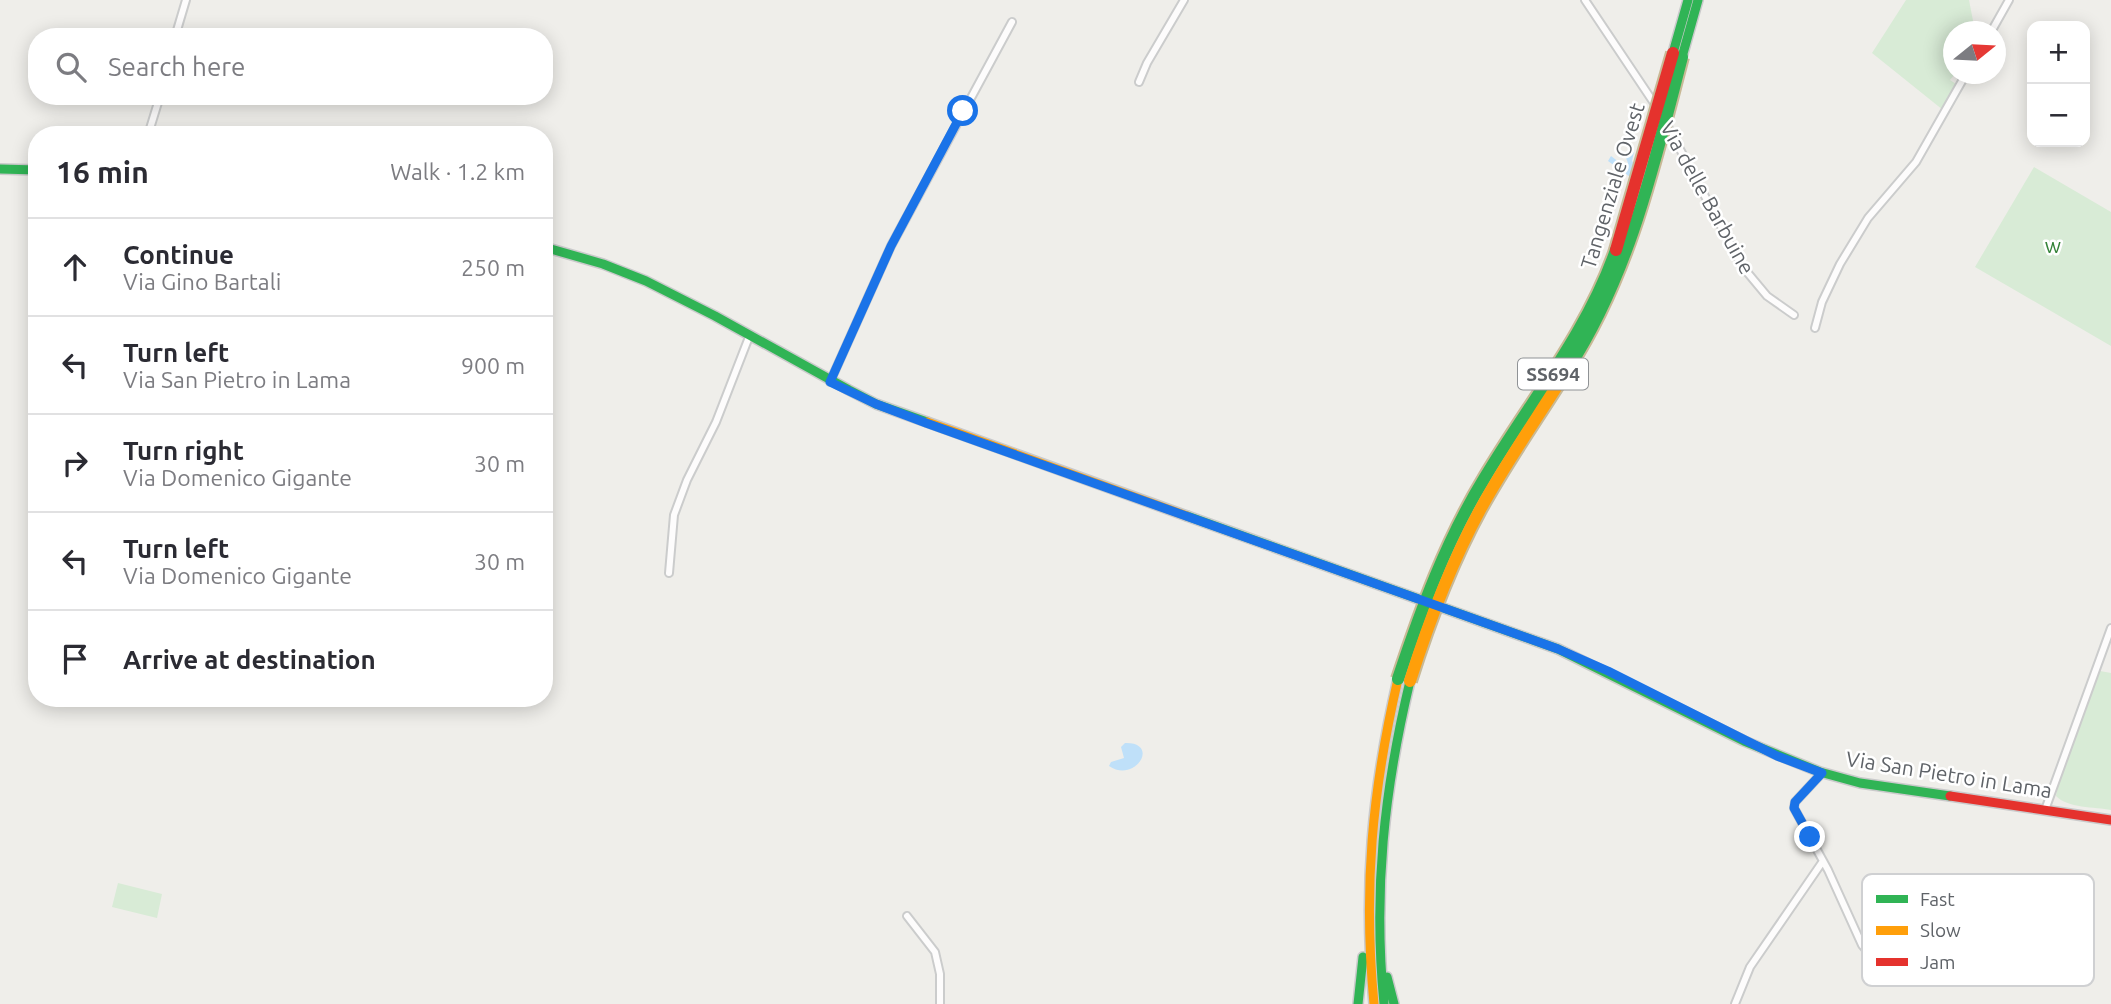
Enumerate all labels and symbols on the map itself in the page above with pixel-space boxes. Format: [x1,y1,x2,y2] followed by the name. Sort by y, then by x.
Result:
[1943,21,2006,84] north arrow
[947,95,978,126] route start
[1575,100,1649,272] street label: Tangenziale Ovest
[1656,117,1760,278] street label: Via delle Barbuine
[2045,233,2061,257] park label: w
[1518,358,1588,390] road number: SS694
[1844,746,2054,802] street label: Via San Pietro in Lama
[1794,821,1825,852] route end
[1862,874,2094,986] legend
[1920,888,1955,910] text: Fast
[1920,919,1961,941] text: Slow
[1920,951,1956,973] text: Jam

